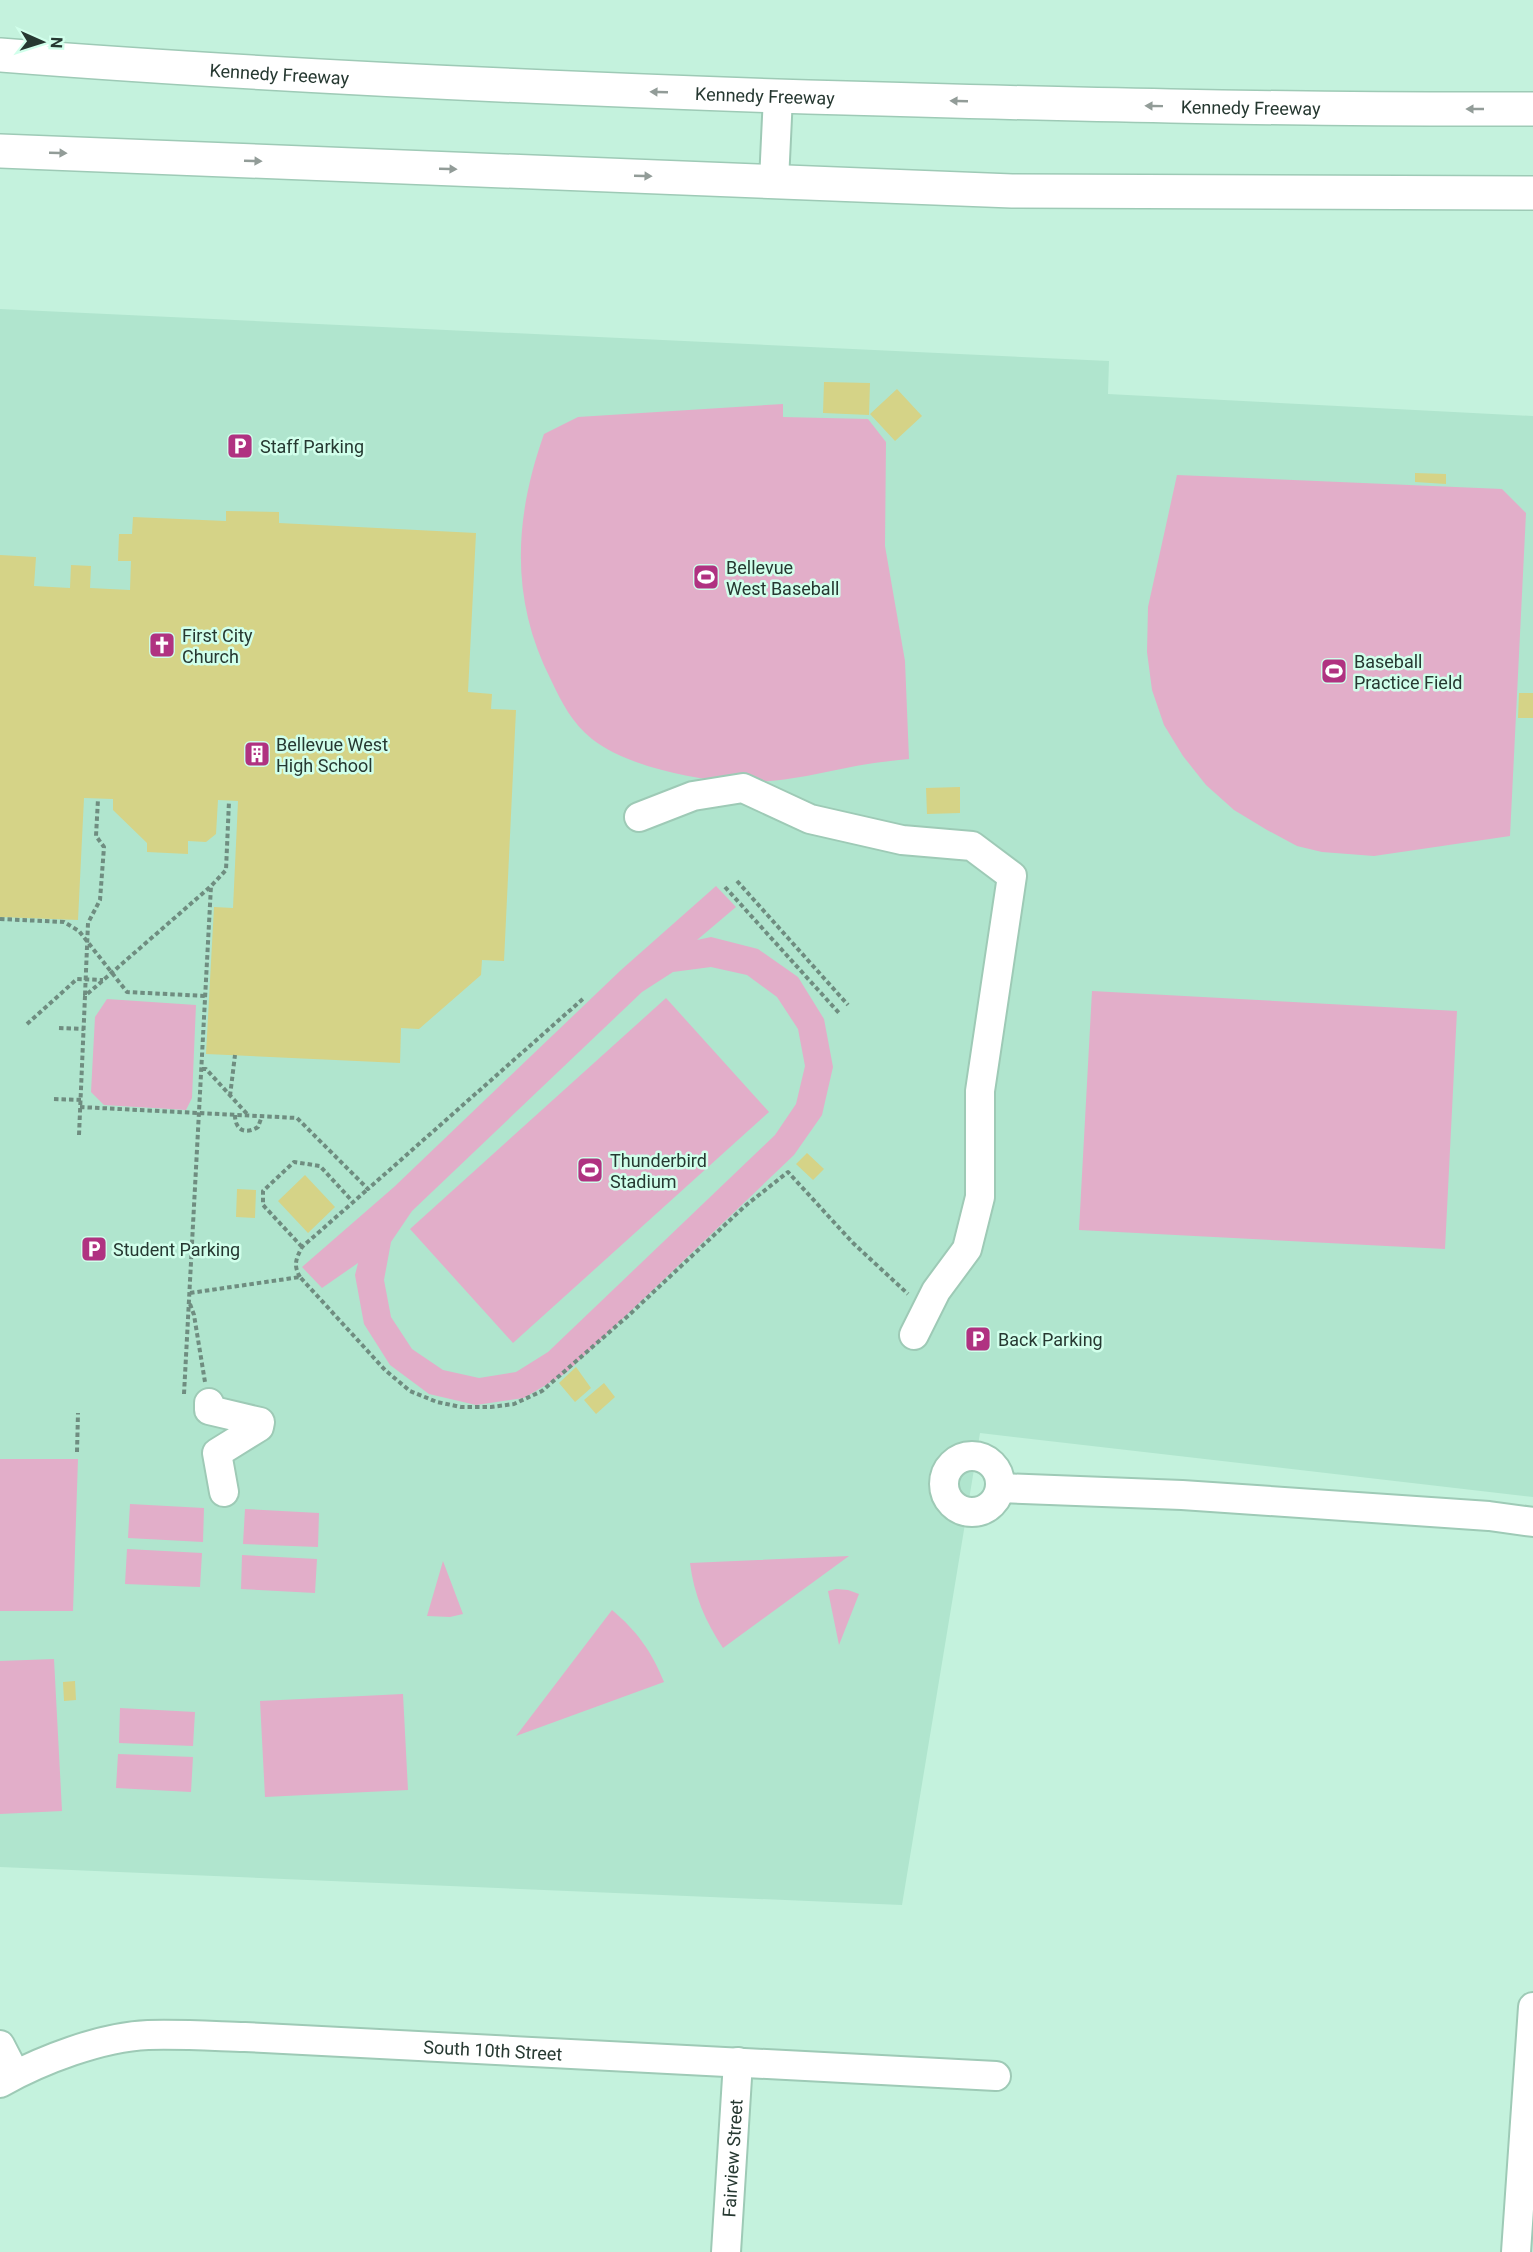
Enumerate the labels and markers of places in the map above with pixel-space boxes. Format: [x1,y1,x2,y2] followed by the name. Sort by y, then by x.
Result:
[225,431,255,461] parking icon: Staff Parking
[260,436,364,457] place label: Staff Parking
[726,557,839,599] place label: Bellevue West Baseball
[691,562,721,592] sports icon: Bellevue West Baseball
[182,625,253,667] place label: First City Church
[147,630,177,660] church icon: First City Church
[1354,651,1462,693] place label: Baseball Practice Field
[1319,656,1349,686] sports icon: Baseball Practice Field
[276,734,388,776] place label: Bellevue West High School
[242,739,272,769] building icon: Bellevue West High School
[610,1150,707,1192] place label: Thunderbird Stadium
[575,1155,605,1185] sports icon: Thunderbird Stadium
[79,1234,109,1264] parking icon: Student Parking
[113,1239,240,1260] place label: Student Parking
[963,1324,993,1354] parking icon: Back Parking
[998,1329,1103,1350] place label: Back Parking

